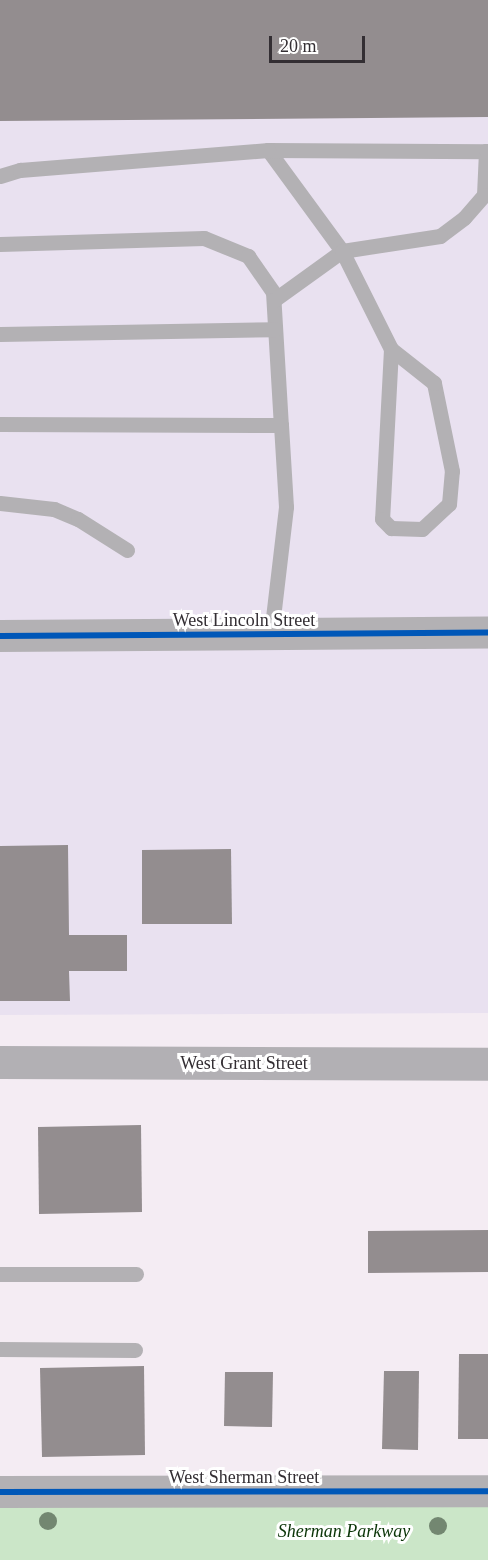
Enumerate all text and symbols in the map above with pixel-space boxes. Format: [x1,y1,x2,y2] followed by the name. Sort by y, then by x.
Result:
[272,24,368,62] scale bar
[280,36,317,56] text: 20 m
[173,609,315,631] street label: West Lincoln Street
[180,1052,308,1074] street label: West Grant Street
[169,1466,319,1488] street label: West Sherman Street
[278,1520,410,1542] park label: Sherman Parkway

